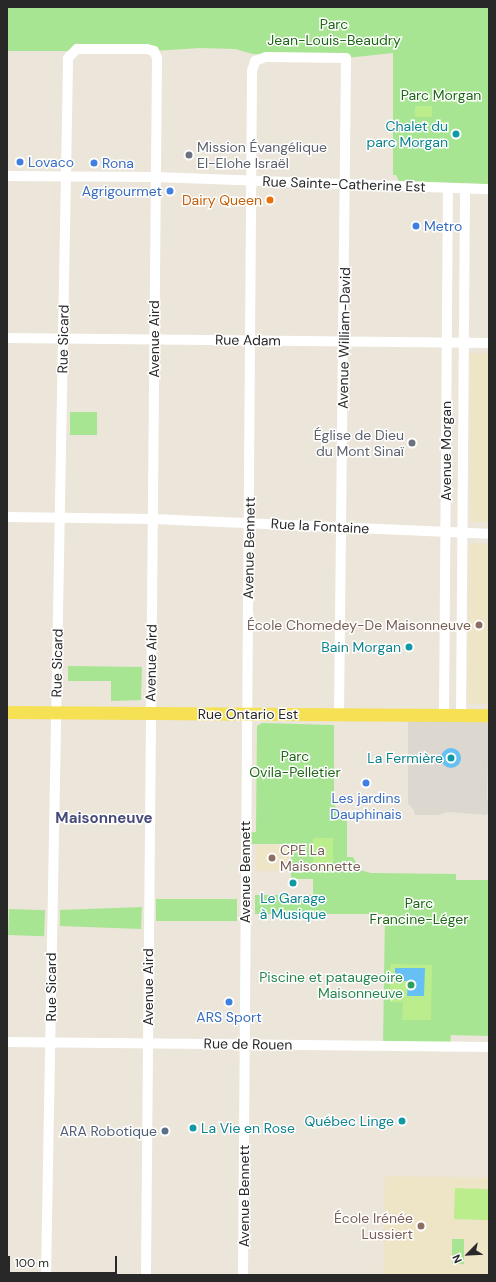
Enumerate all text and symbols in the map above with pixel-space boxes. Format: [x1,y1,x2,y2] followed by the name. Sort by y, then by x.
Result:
[267,16,401,48] park label: Parc Jean-Louis-Beaudry
[401,87,481,103] park label: Parc Morgan
[366,118,448,150] place label: Chalet du parc Morgan
[451,129,461,139] marker: Chalet du parc Morgan
[197,139,327,172] place label: Mission Évangélique El-Elohe Israël
[184,150,194,160] marker: Mission Évangélique El-Elohe Israël
[28,154,74,170] place label: Lovaco
[102,155,134,171] place label: Rona
[15,157,25,167] marker: Lovaco
[89,158,99,168] marker: Rona
[262,173,426,195] street label: Rue Sainte-Catherine Est
[82,183,162,199] place label: Agrigourmet
[165,186,175,196] marker: Agrigourmet
[182,192,262,208] place label: Dairy Queen
[265,195,275,205] marker: Dairy Queen
[424,218,462,234] place label: Metro
[411,221,421,231] marker: Metro
[334,267,354,409] street label: Avenue William-David
[146,300,162,378] street label: Avenue Aird
[54,304,72,374] street label: Rue Sicard
[215,331,281,349] street label: Rue Adam
[438,401,454,501] street label: Avenue Morgan
[314,427,404,460] place label: Église de Dieu du Mont Sinaï
[407,438,417,448] marker: Église de Dieu du Mont Sinaï
[240,497,258,599] street label: Avenue Bennett
[270,515,370,537] street label: Rue la Fontaine
[247,617,471,633] place label: École Chomedey-De Maisonneuve
[474,620,484,630] marker: École Chomedey-De Maisonneuve
[142,624,160,702] street label: Avenue Aird
[48,628,66,698] street label: Rue Sicard
[321,639,401,655] place label: Bain Morgan
[404,642,414,652] marker: Bain Morgan
[198,706,298,722] street label: Rue Ontario Est
[249,748,341,780] park label: Parc Ovila-Pelletier
[367,750,443,766] place label: La Fermière
[446,753,456,763] marker: La Fermière
[361,778,371,788] marker: Les jardins Dauphinais
[330,790,402,822] place label: Les jardins Dauphinais
[55,810,153,828] district label: Maisonneuve
[237,821,253,923] street label: Avenue Bennett
[280,842,361,874] place label: CPE La Maisonnette
[267,853,277,863] marker: CPE La Maisonnette
[288,878,298,888] marker: Le Garage à Musique
[260,890,326,922] place label: Le Garage à Musique
[370,895,468,928] park label: Parc Francine-Léger
[140,948,156,1026] street label: Avenue Aird
[43,953,59,1021] street label: Rue Sicard
[259,969,403,1002] place label: Piscine et pataugeoire Maisonneuve
[406,980,416,990] marker: Piscine et pataugeoire Maisonneuve
[224,997,234,1007] marker: ARS Sport
[196,1009,262,1025] place label: ARS Sport
[204,1035,292,1053] street label: Rue de Rouen
[304,1113,394,1129] place label: Québec Linge
[397,1116,407,1126] marker: Québec Linge
[201,1120,295,1136] place label: La Vie en Rose
[60,1123,157,1139] place label: ARA Robotique
[188,1123,198,1133] marker: La Vie en Rose
[160,1126,170,1136] marker: ARA Robotique
[236,1145,252,1247] street label: Avenue Bennett
[334,1210,413,1242] place label: École Irénée Lussiert
[416,1221,426,1231] marker: École Irénée Lussiert
[448,1234,488,1274] north arrow
[10,1248,119,1274] scale bar
[449,1252,465,1265] text: N
[15,1255,49,1271] text: 100 m

